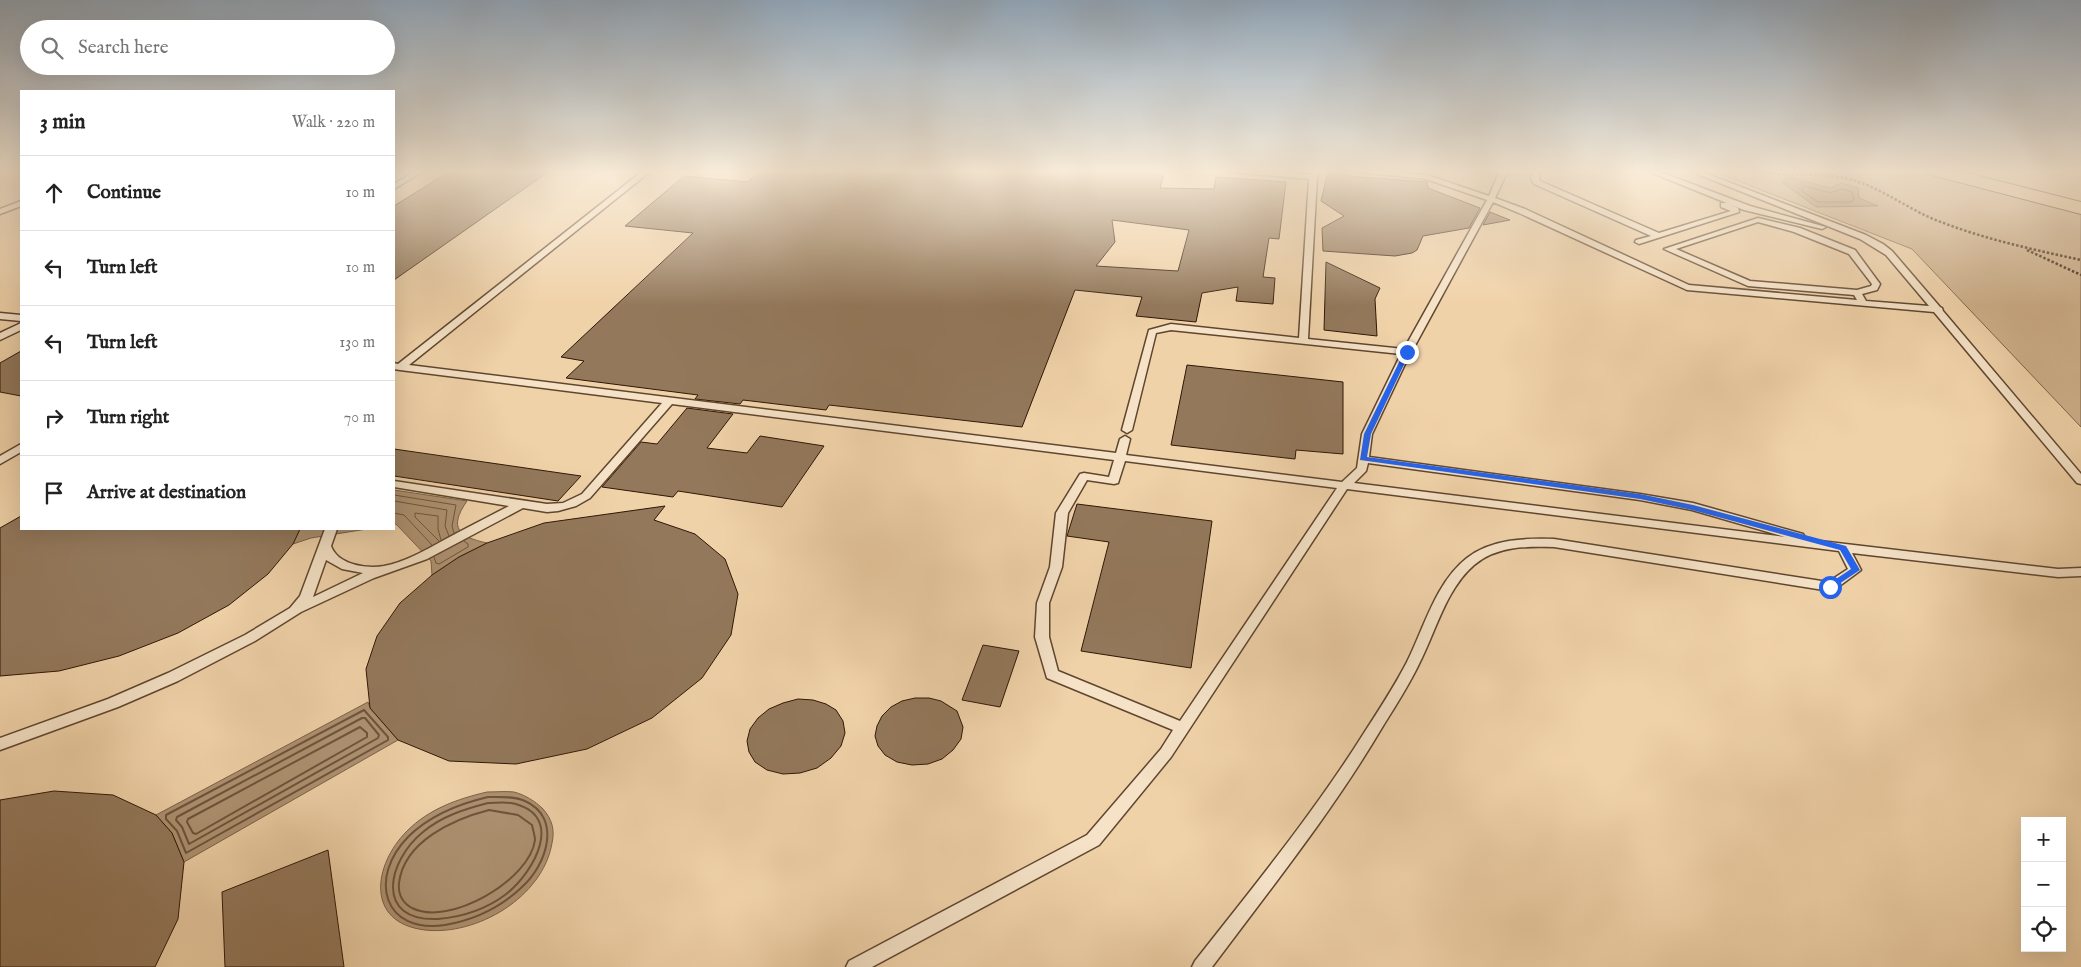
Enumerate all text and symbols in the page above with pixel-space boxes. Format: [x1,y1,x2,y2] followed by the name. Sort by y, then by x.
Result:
[20,20,395,75] search box
[38,34,66,62] icon: search
[78,36,169,60] text: Search here
[40,109,85,136] text: 3 min
[292,113,375,133] text: Walk · 220 m
[40,179,68,207] icon: ahead
[87,181,161,205] text: Continue
[345,183,375,203] text: 10 m
[40,254,68,282] icon: left
[87,256,158,280] text: Turn left
[345,258,375,278] text: 10 m
[40,329,68,357] icon: left
[87,331,158,355] text: Turn left
[339,333,375,353] text: 130 m
[1396,341,1419,364] route end
[40,404,68,432] icon: right
[87,406,169,430] text: Turn right
[344,408,375,428] text: 70 m
[40,479,68,507] icon: arrive
[87,481,246,505] text: Arrive at destination
[1819,576,1842,599] route start
[2021,817,2066,952] map controls
[2021,817,2066,862] button: +
[2021,862,2066,907] button: −
[2021,907,2066,952] button: locate

